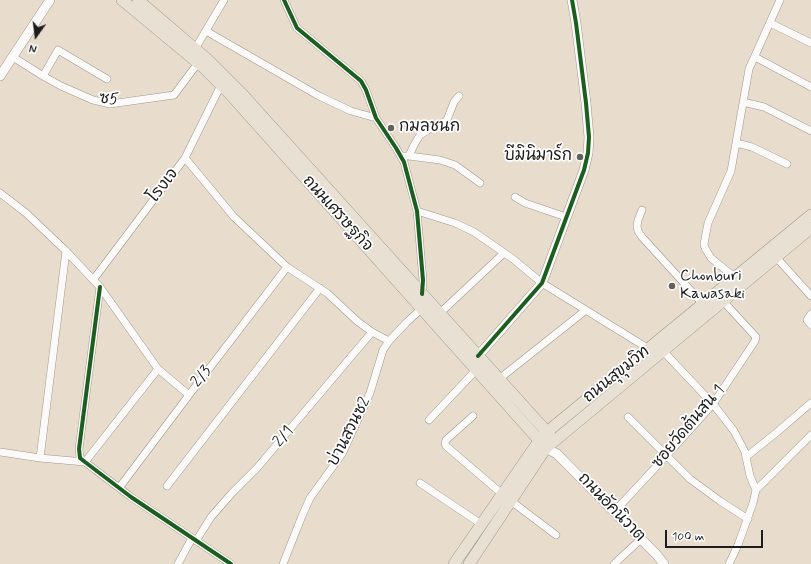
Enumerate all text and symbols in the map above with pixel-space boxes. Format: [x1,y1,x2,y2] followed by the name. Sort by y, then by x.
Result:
[16,16,56,56] north arrow
[28,40,38,55] text: N
[99,90,119,110] street label: ซ5
[399,118,460,138] place label: กมลชนก
[386,123,396,133] marker: กมลชนก
[504,147,572,167] place label: บีมินิมาร์ก
[575,152,585,162] marker: บีมินิมาร์ก
[145,165,183,207] street label: โรงเจ
[298,172,376,256] street label: ถนนเศรษฐกิจ
[680,267,745,305] place label: Chonburi Kawasaki
[667,281,677,291] marker: Chonburi Kawasaki
[580,342,654,408] street label: ถนนสุขุมวิท
[188,362,216,392] street label: 2/3
[649,381,729,473] street label: ซอยวัดต้นสน 1
[325,394,375,470] street label: บ่านสวนซ2
[270,422,298,452] street label: 2/1
[573,469,649,547] street label: ถนนอัคนิวาต
[667,522,765,548] scale bar
[672,529,704,545] text: 100 m

